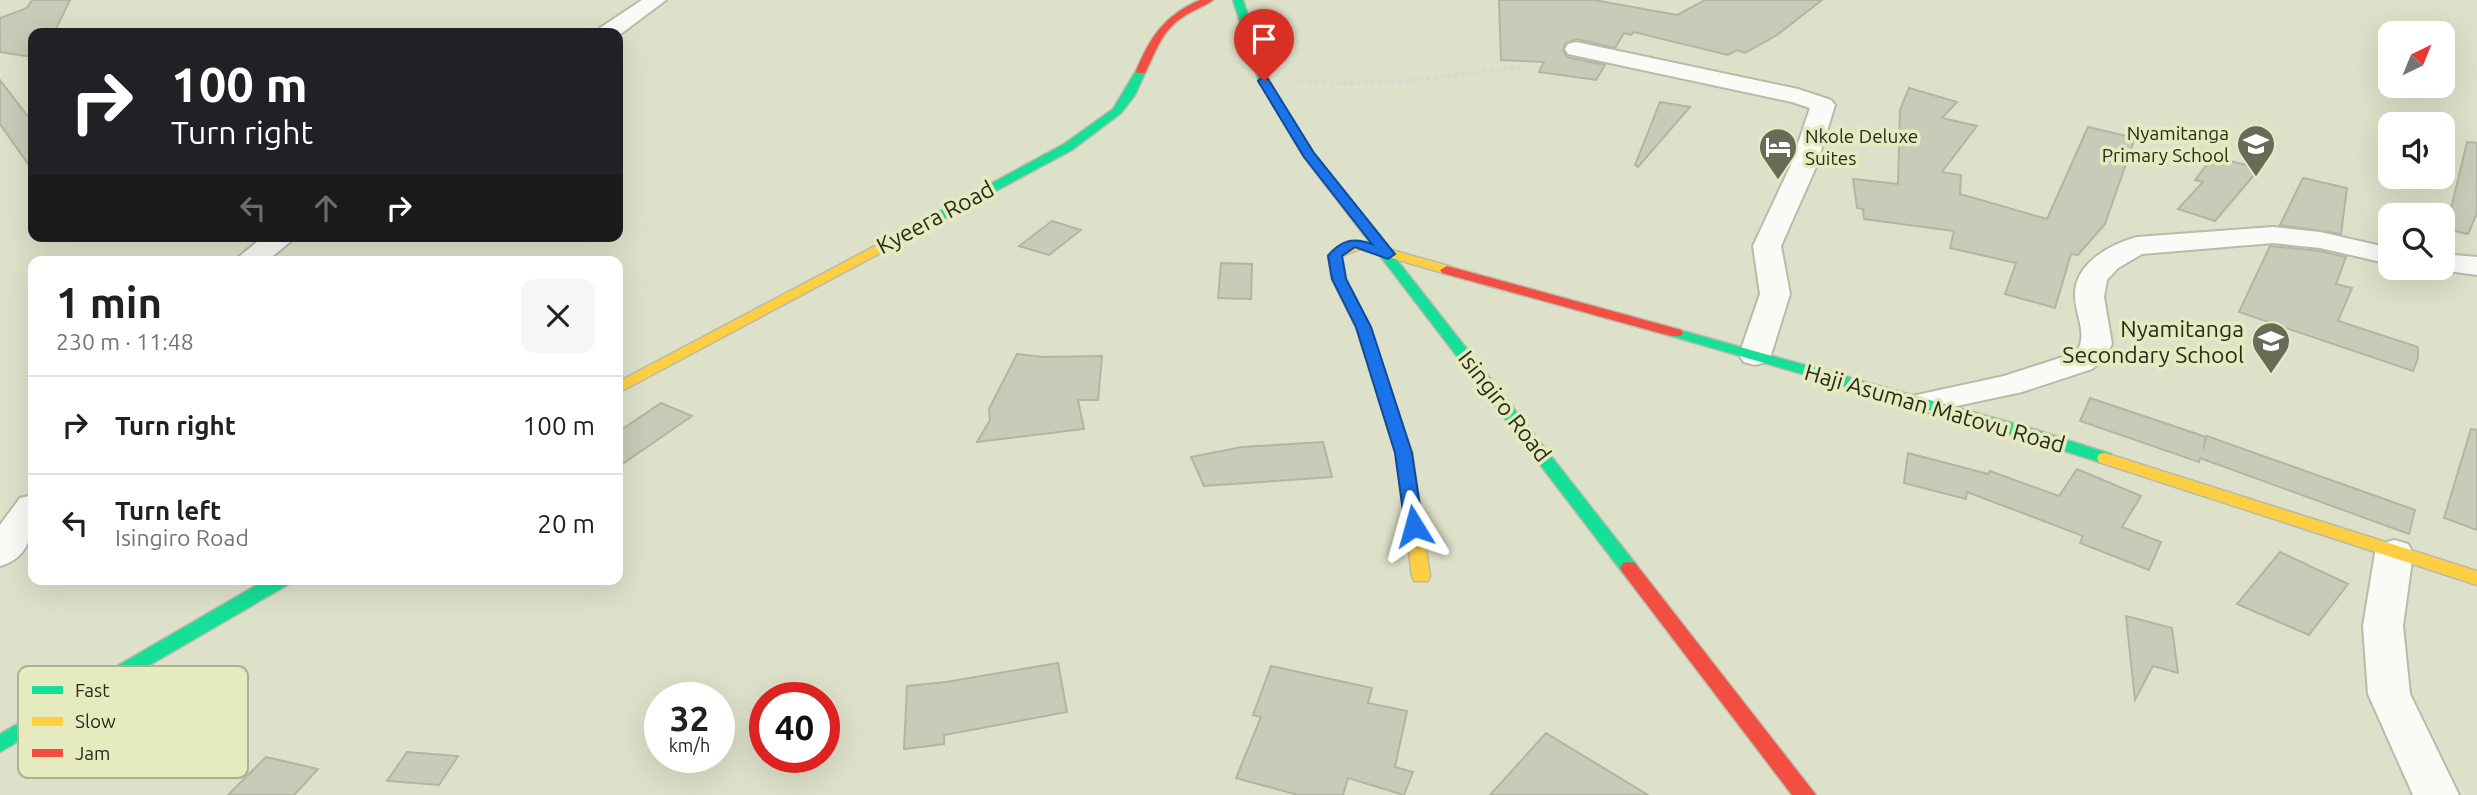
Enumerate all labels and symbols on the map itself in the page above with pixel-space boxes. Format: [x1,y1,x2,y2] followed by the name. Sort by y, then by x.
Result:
[1234,9,1294,81] pin
[2378,21,2455,98] north arrow
[2102,122,2229,166] place label: Nyamitanga Primary School
[2235,123,2277,178] school or university icon: Nyamitanga Primary School
[1805,125,1918,169] place label: Nkole Deluxe Suites
[1757,126,1799,181] hotel icon: Nkole Deluxe Suites
[872,176,998,258] street label: Kyeera Road
[2062,316,2244,367] place label: Nyamitanga Secondary School
[2250,320,2292,375] school or university icon: Nyamitanga Secondary School
[1454,346,1556,466] street label: Isingiro Road
[1802,359,2068,457] street label: Haji Asuman Matovu Road
[1377,489,1451,563] position arrow
[18,666,248,778] legend
[75,679,110,701] text: Fast
[749,682,840,773] speed limit sign: 40
[75,710,116,732] text: Slow
[75,742,111,764] text: Jam

